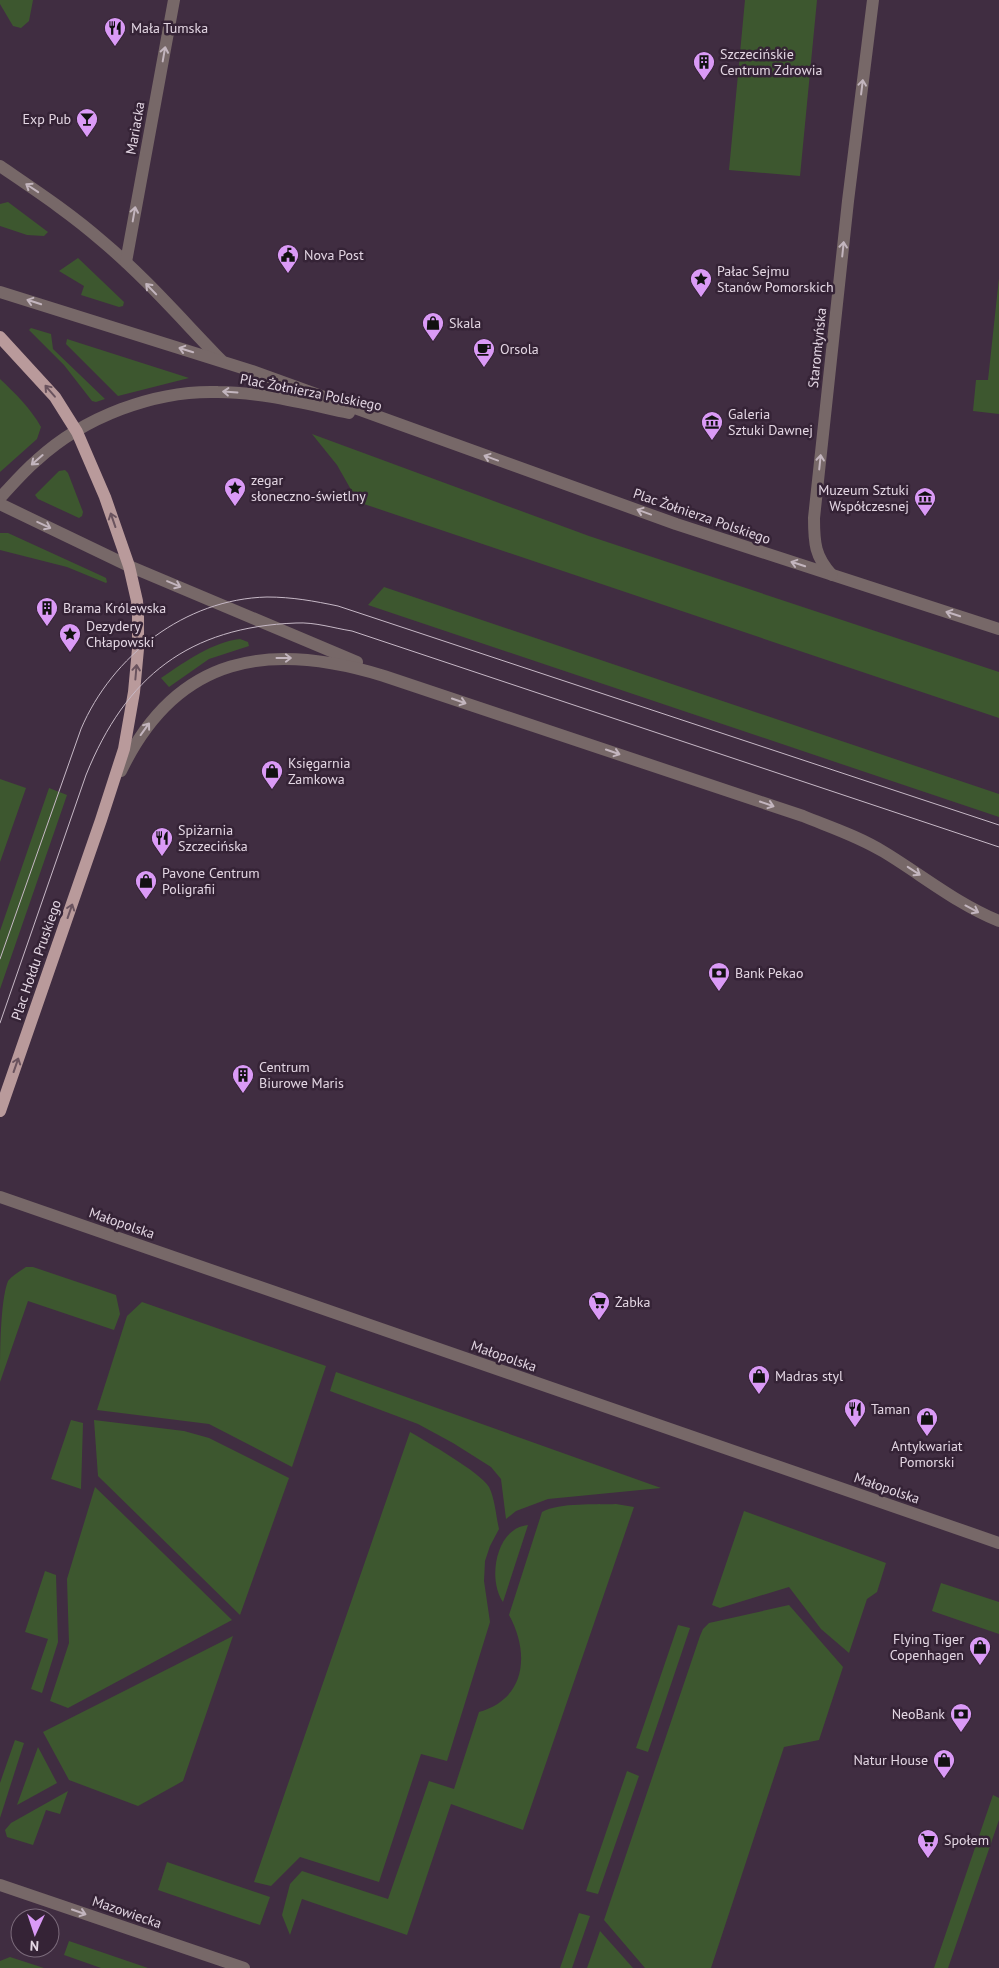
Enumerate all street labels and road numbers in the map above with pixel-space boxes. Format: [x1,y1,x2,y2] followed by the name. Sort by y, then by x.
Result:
[121,100,149,156] street label: Mariacka
[804,307,830,389] street label: Staromłyńska
[238,369,384,415] street label: Plac Żołnierza Polskiego
[631,484,773,548] street label: Plac Żołnierza Polskiego
[7,897,65,1023] street label: Plac Hołdu Pruskiego
[87,1203,157,1243] street label: Małopolska
[469,1336,539,1376] street label: Małopolska
[852,1468,922,1508] street label: Małopolska
[90,1892,164,1932] street label: Mazowiecka

